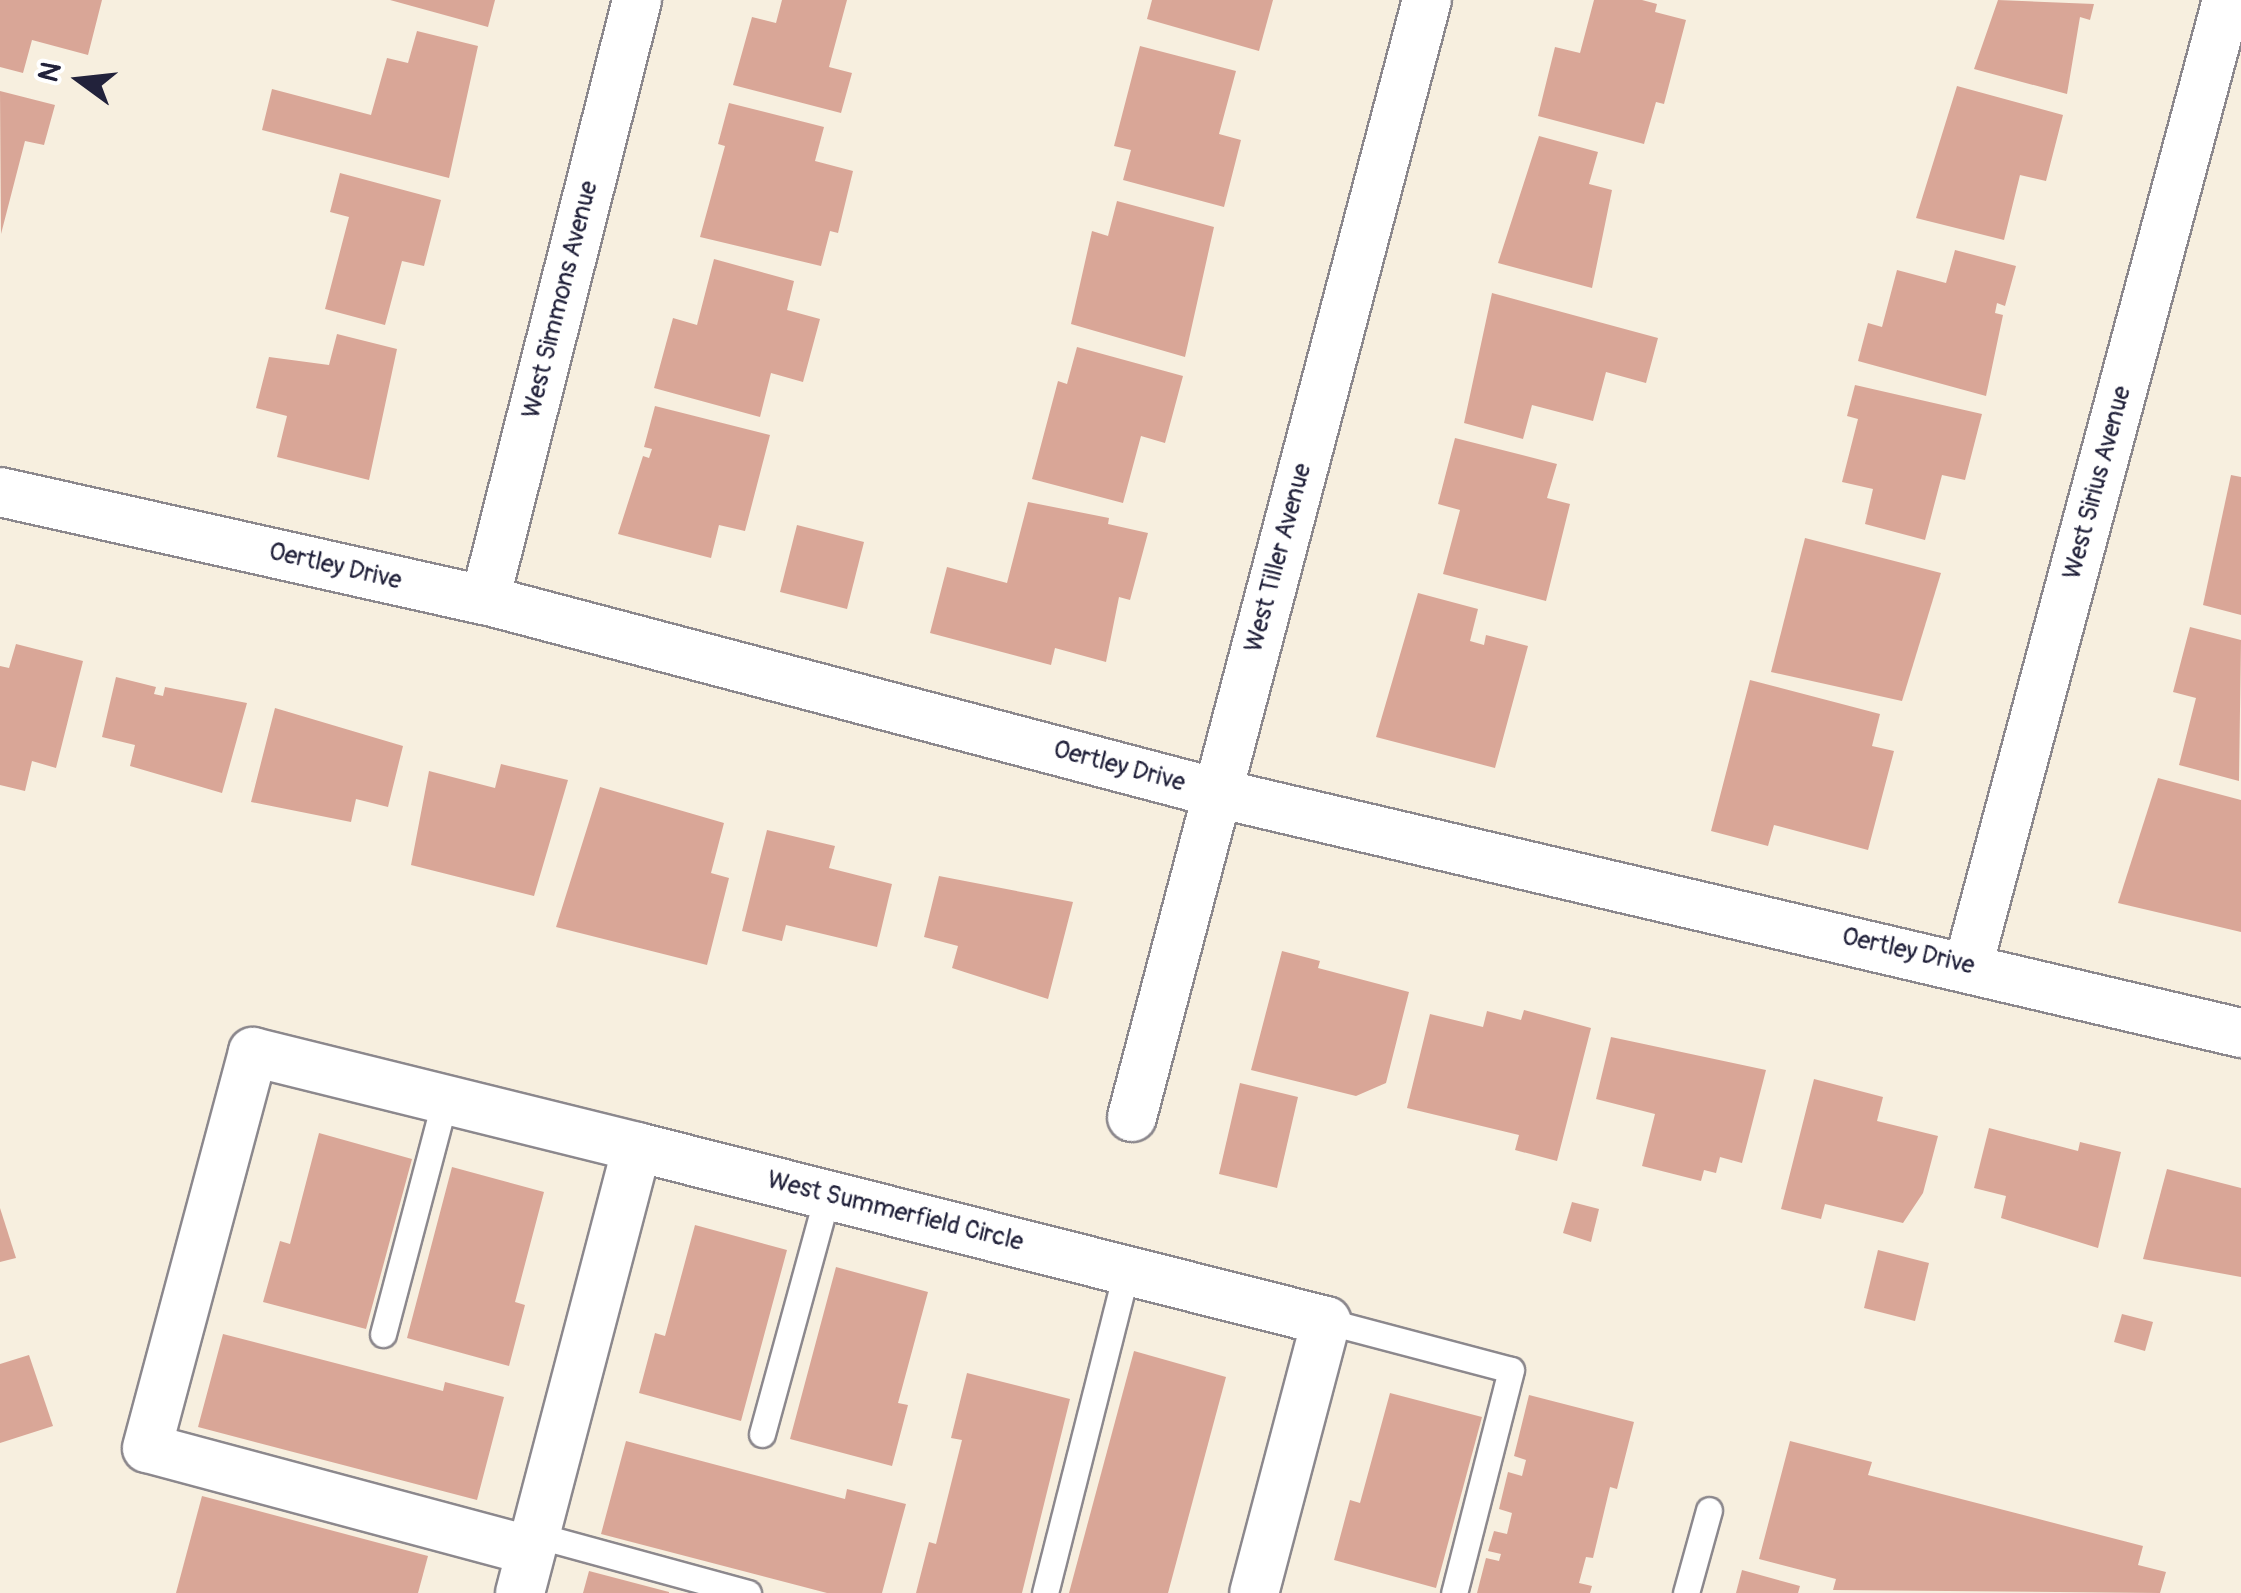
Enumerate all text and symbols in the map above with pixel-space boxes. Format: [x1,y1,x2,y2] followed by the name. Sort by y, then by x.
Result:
[30,30,130,130] north arrow
[31,58,70,86] text: N
[517,178,605,422] street label: West Simmons Avenue
[2058,383,2138,583] street label: West Sirius Avenue
[1239,460,1319,656] street label: West Tiller Avenue
[266,537,404,597] street label: Oertley Drive
[1050,735,1188,799] street label: Oertley Drive
[1839,922,1977,982] street label: Oertley Drive
[764,1166,1026,1258] street label: West Summerfield Circle

